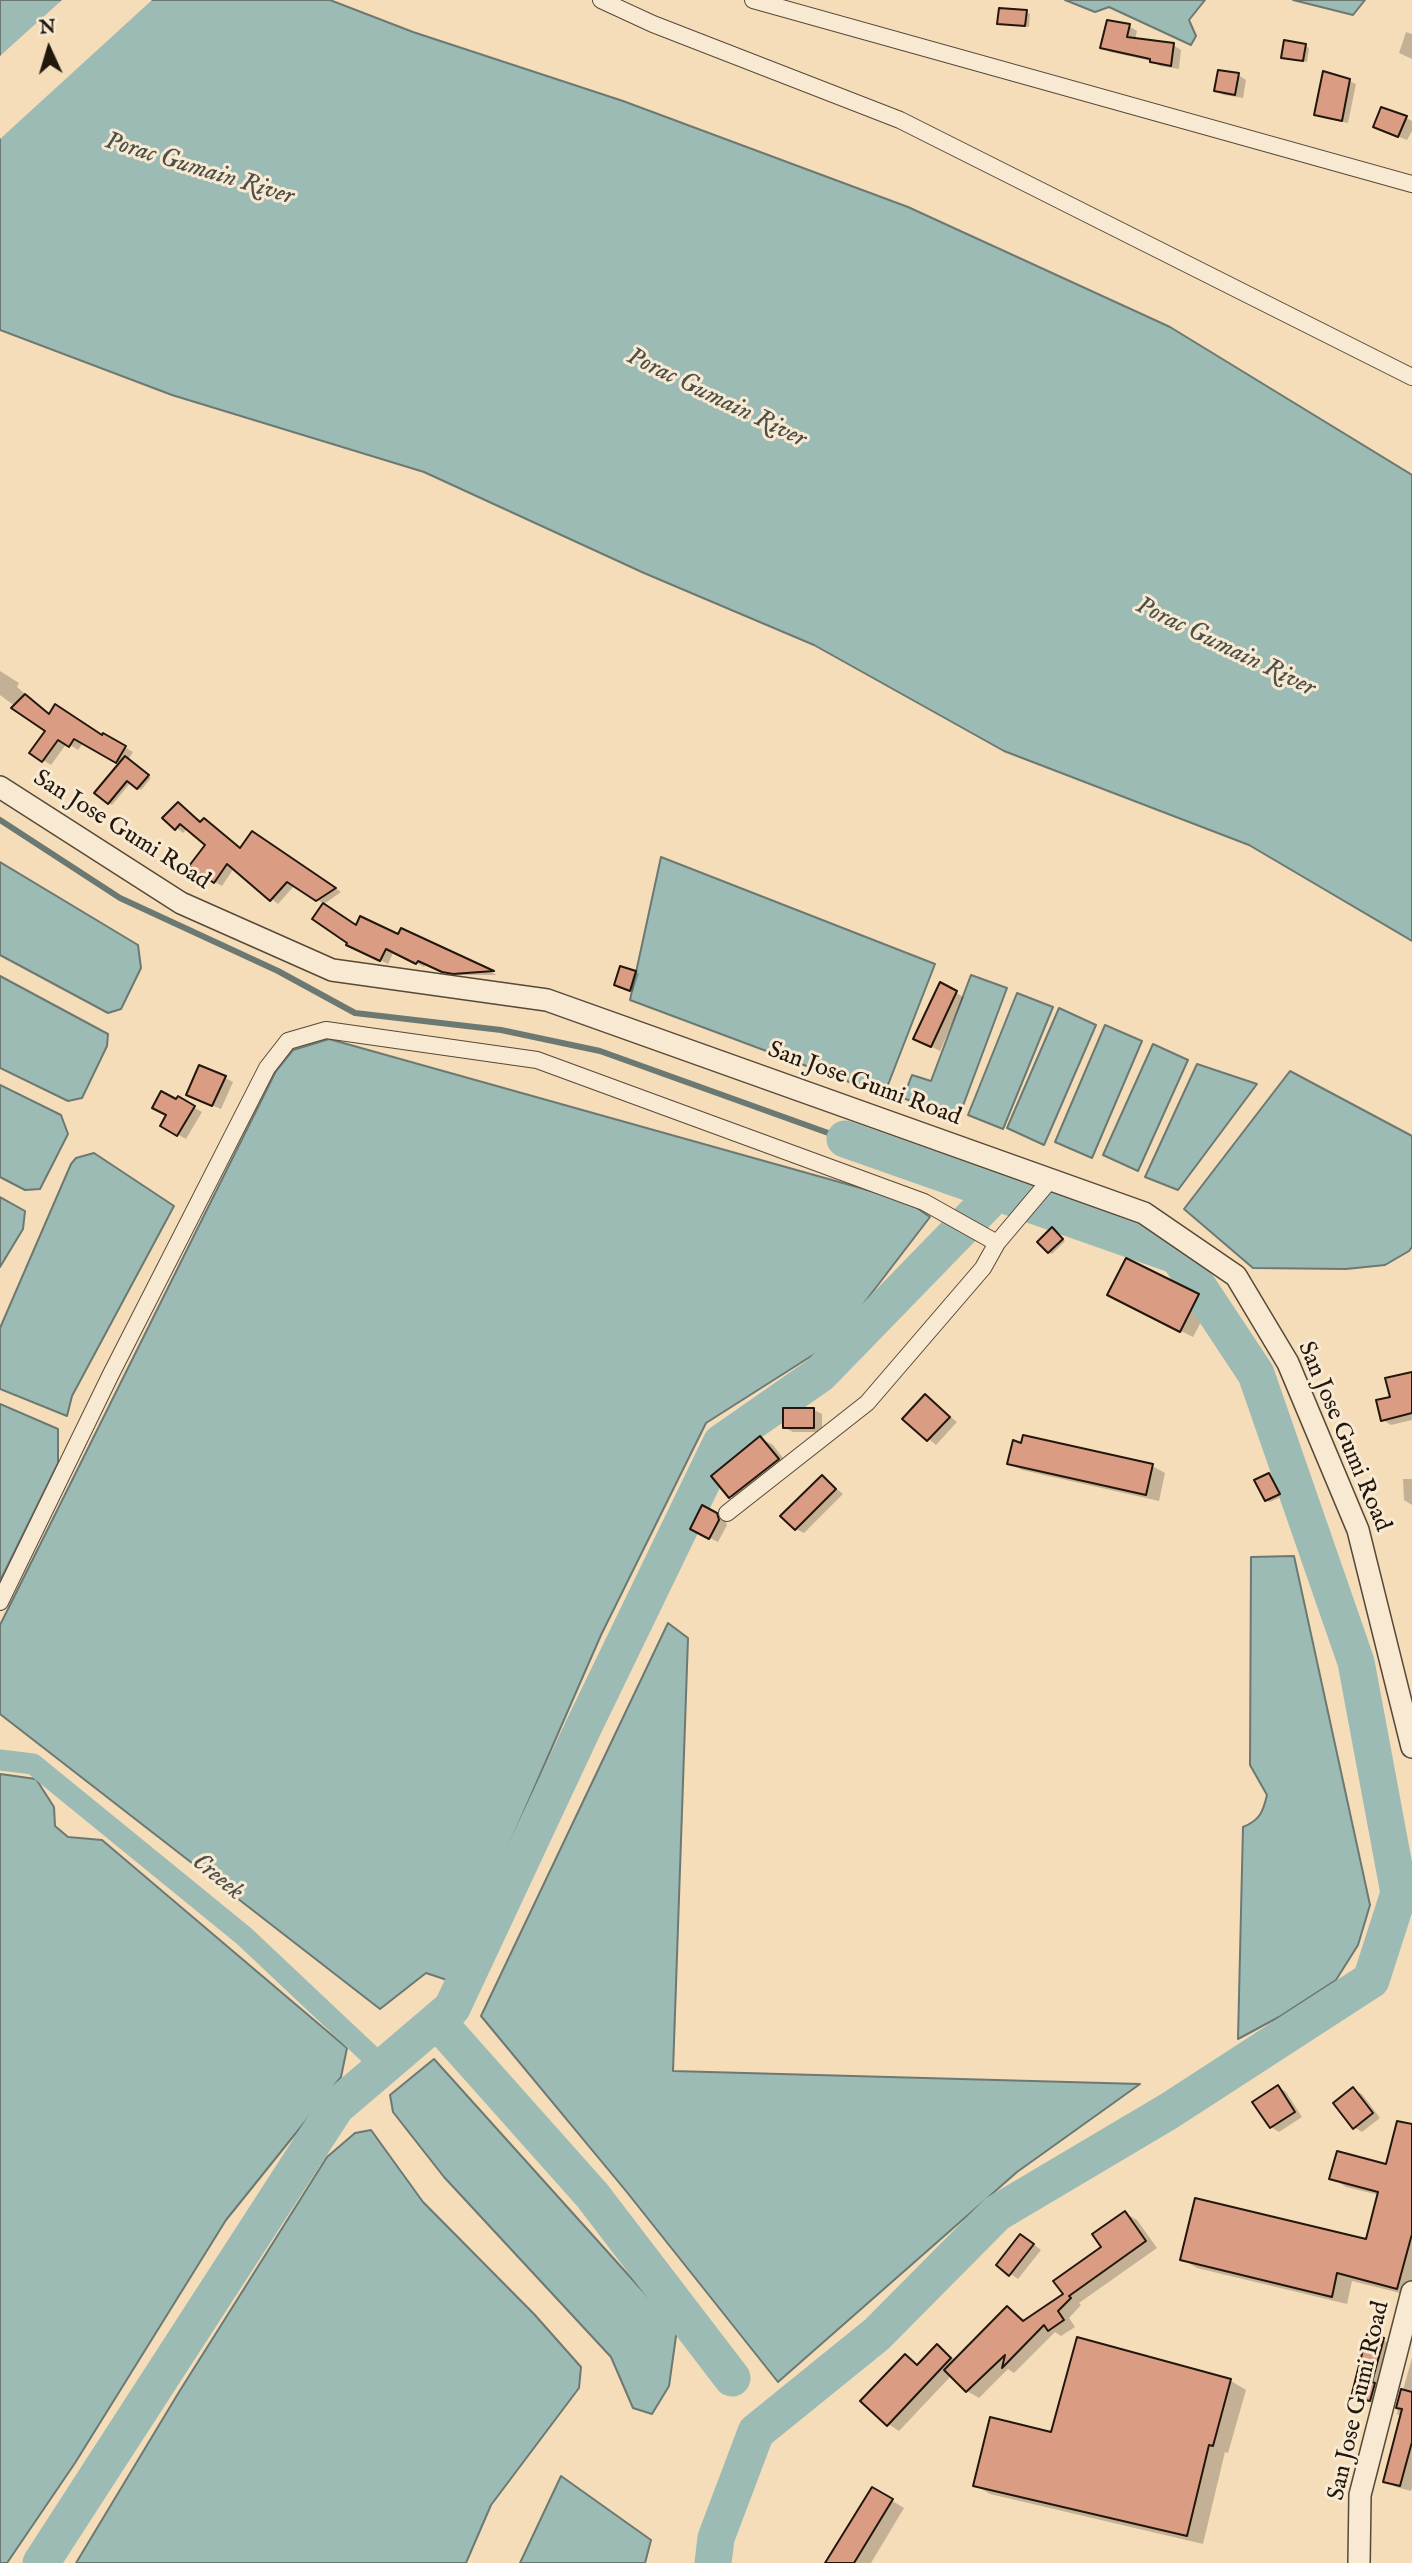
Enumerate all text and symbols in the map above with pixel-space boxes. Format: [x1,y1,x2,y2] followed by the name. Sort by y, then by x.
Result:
[14,14,84,84] north arrow
[38,16,57,41] text: N
[101,126,297,214] water label: Porac Gumain River
[621,342,811,456] water label: Porac Gumain River
[1130,591,1320,705] water label: Porac Gumain River
[27,765,215,897] street label: San Jose Gumi Road
[763,1037,965,1133] street label: San Jose Gumi Road
[1290,1338,1396,1536] street label: San Jose Gumi Road
[185,1848,249,1908] water label: Creeek
[1323,2299,1397,2503] street label: San Jose Gumi Road

